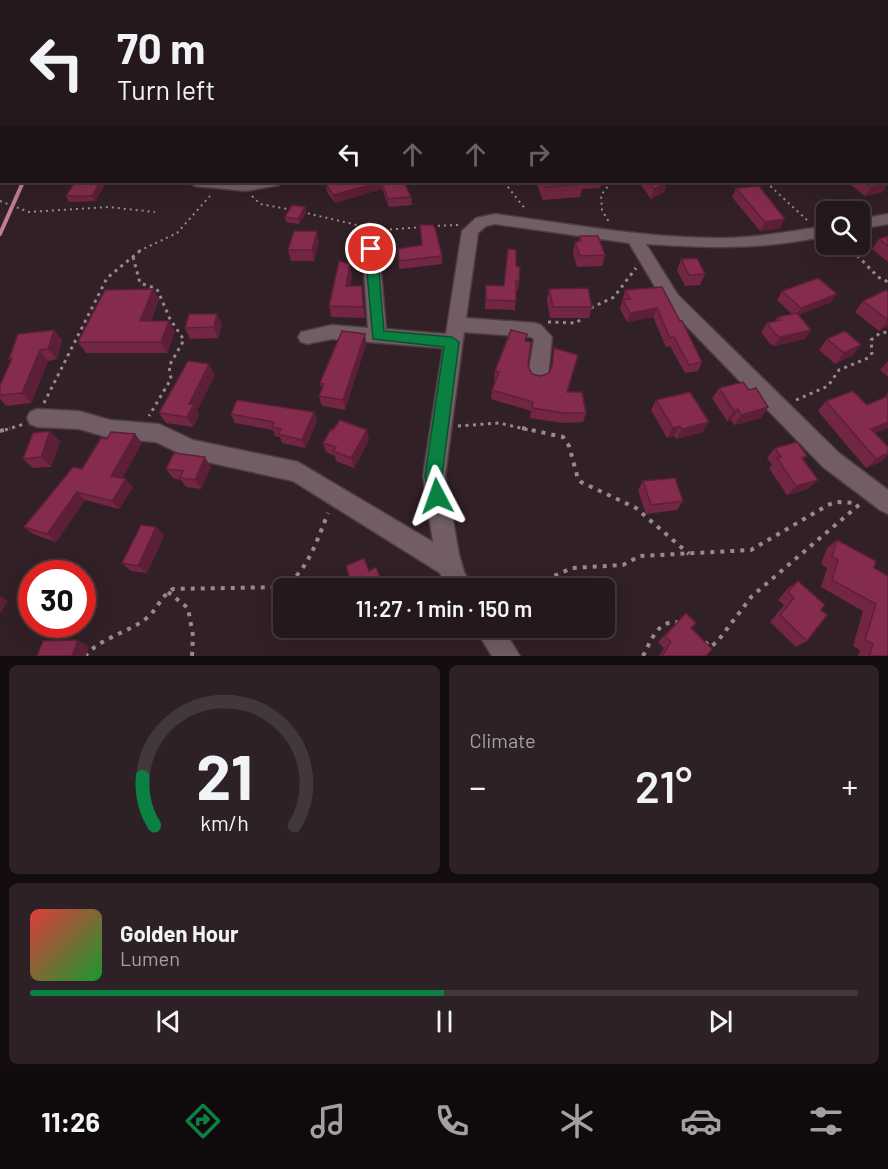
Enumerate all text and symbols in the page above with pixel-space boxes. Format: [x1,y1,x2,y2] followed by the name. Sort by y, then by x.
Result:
[117,22,205,72] text: 70 m
[18,24,96,102] icon: left
[117,73,215,105] text: Turn left
[333,138,366,171] icon: left
[396,138,429,171] icon: ahead
[459,138,492,171] icon: ahead
[522,138,555,171] icon: right
[816,201,870,255] map controls
[816,201,870,255] button: search
[345,223,396,274] pin
[354,232,387,265] icon: arrive
[405,464,469,528] position arrow
[18,560,96,638] speed limit sign: 30
[356,595,532,621] text: 11:27 · 1 min · 150 m
[470,728,536,752] text: Climate
[196,738,253,812] text: 21
[635,758,692,812] text: 21°
[470,766,486,806] text: −
[841,766,858,806] text: +
[200,811,249,836] text: km/h
[120,920,238,946] text: Golden Hour
[120,946,180,970] text: Lumen
[152,1005,185,1038] icon: previous
[428,1005,461,1038] icon: pause
[704,1005,737,1038] icon: next
[182,1100,224,1142] icon: directions
[307,1100,349,1142] icon: music
[431,1100,473,1142] icon: phone
[556,1100,598,1142] icon: climate
[680,1100,722,1142] icon: car
[805,1100,847,1142] icon: filters
[41,1105,100,1137] text: 11:26

